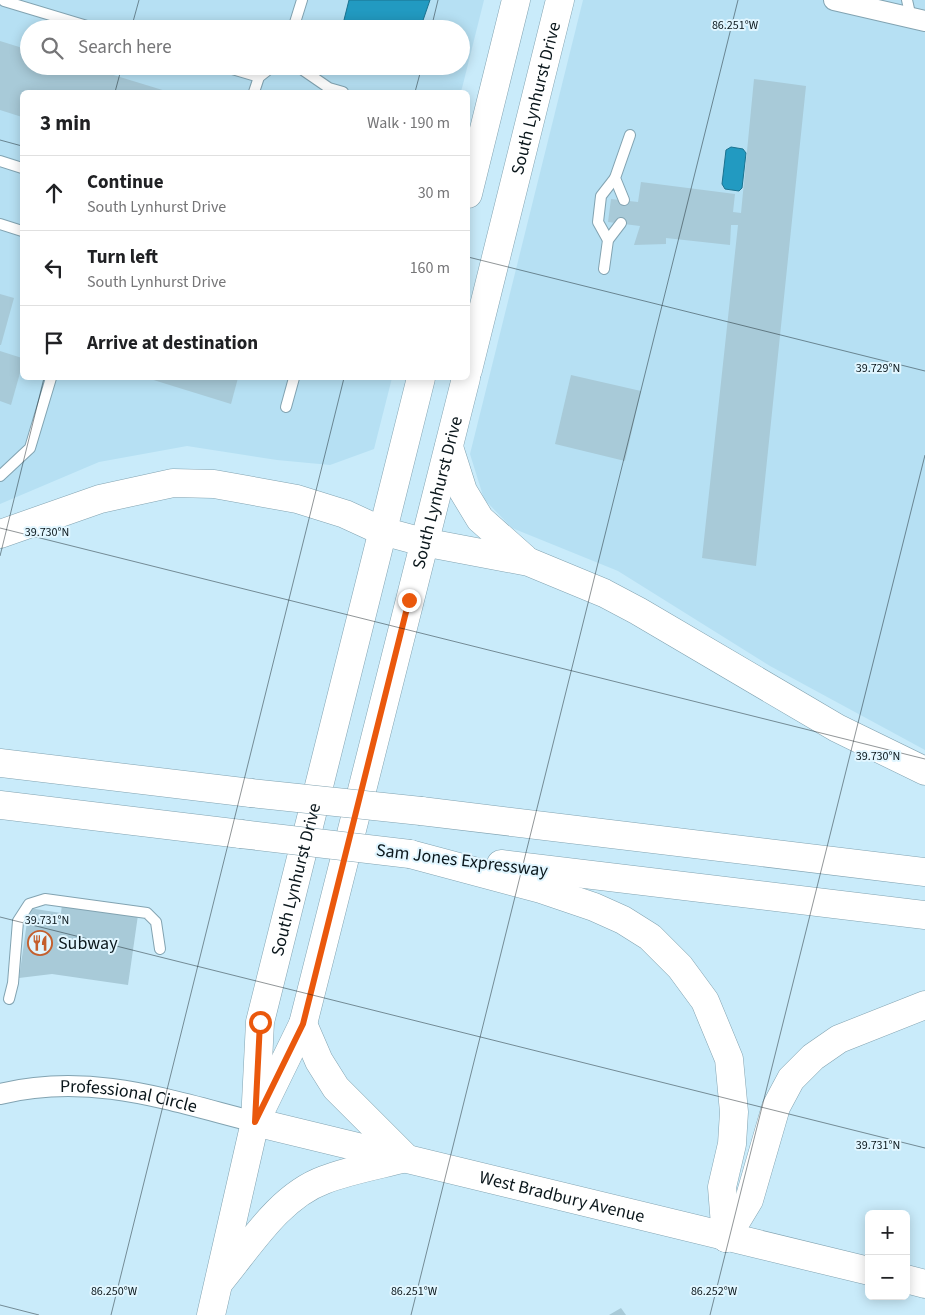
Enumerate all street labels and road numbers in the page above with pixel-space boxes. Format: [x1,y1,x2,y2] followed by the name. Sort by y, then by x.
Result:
[505,19,567,177] street label: South Lynhurst Drive
[406,414,469,572] street label: South Lynhurst Drive
[265,800,327,959] street label: South Lynhurst Drive
[375,838,550,884] street label: Sam Jones Expressway
[60,1074,200,1119] street label: Professional Circle
[477,1165,647,1229] street label: West Bradbury Avenue

